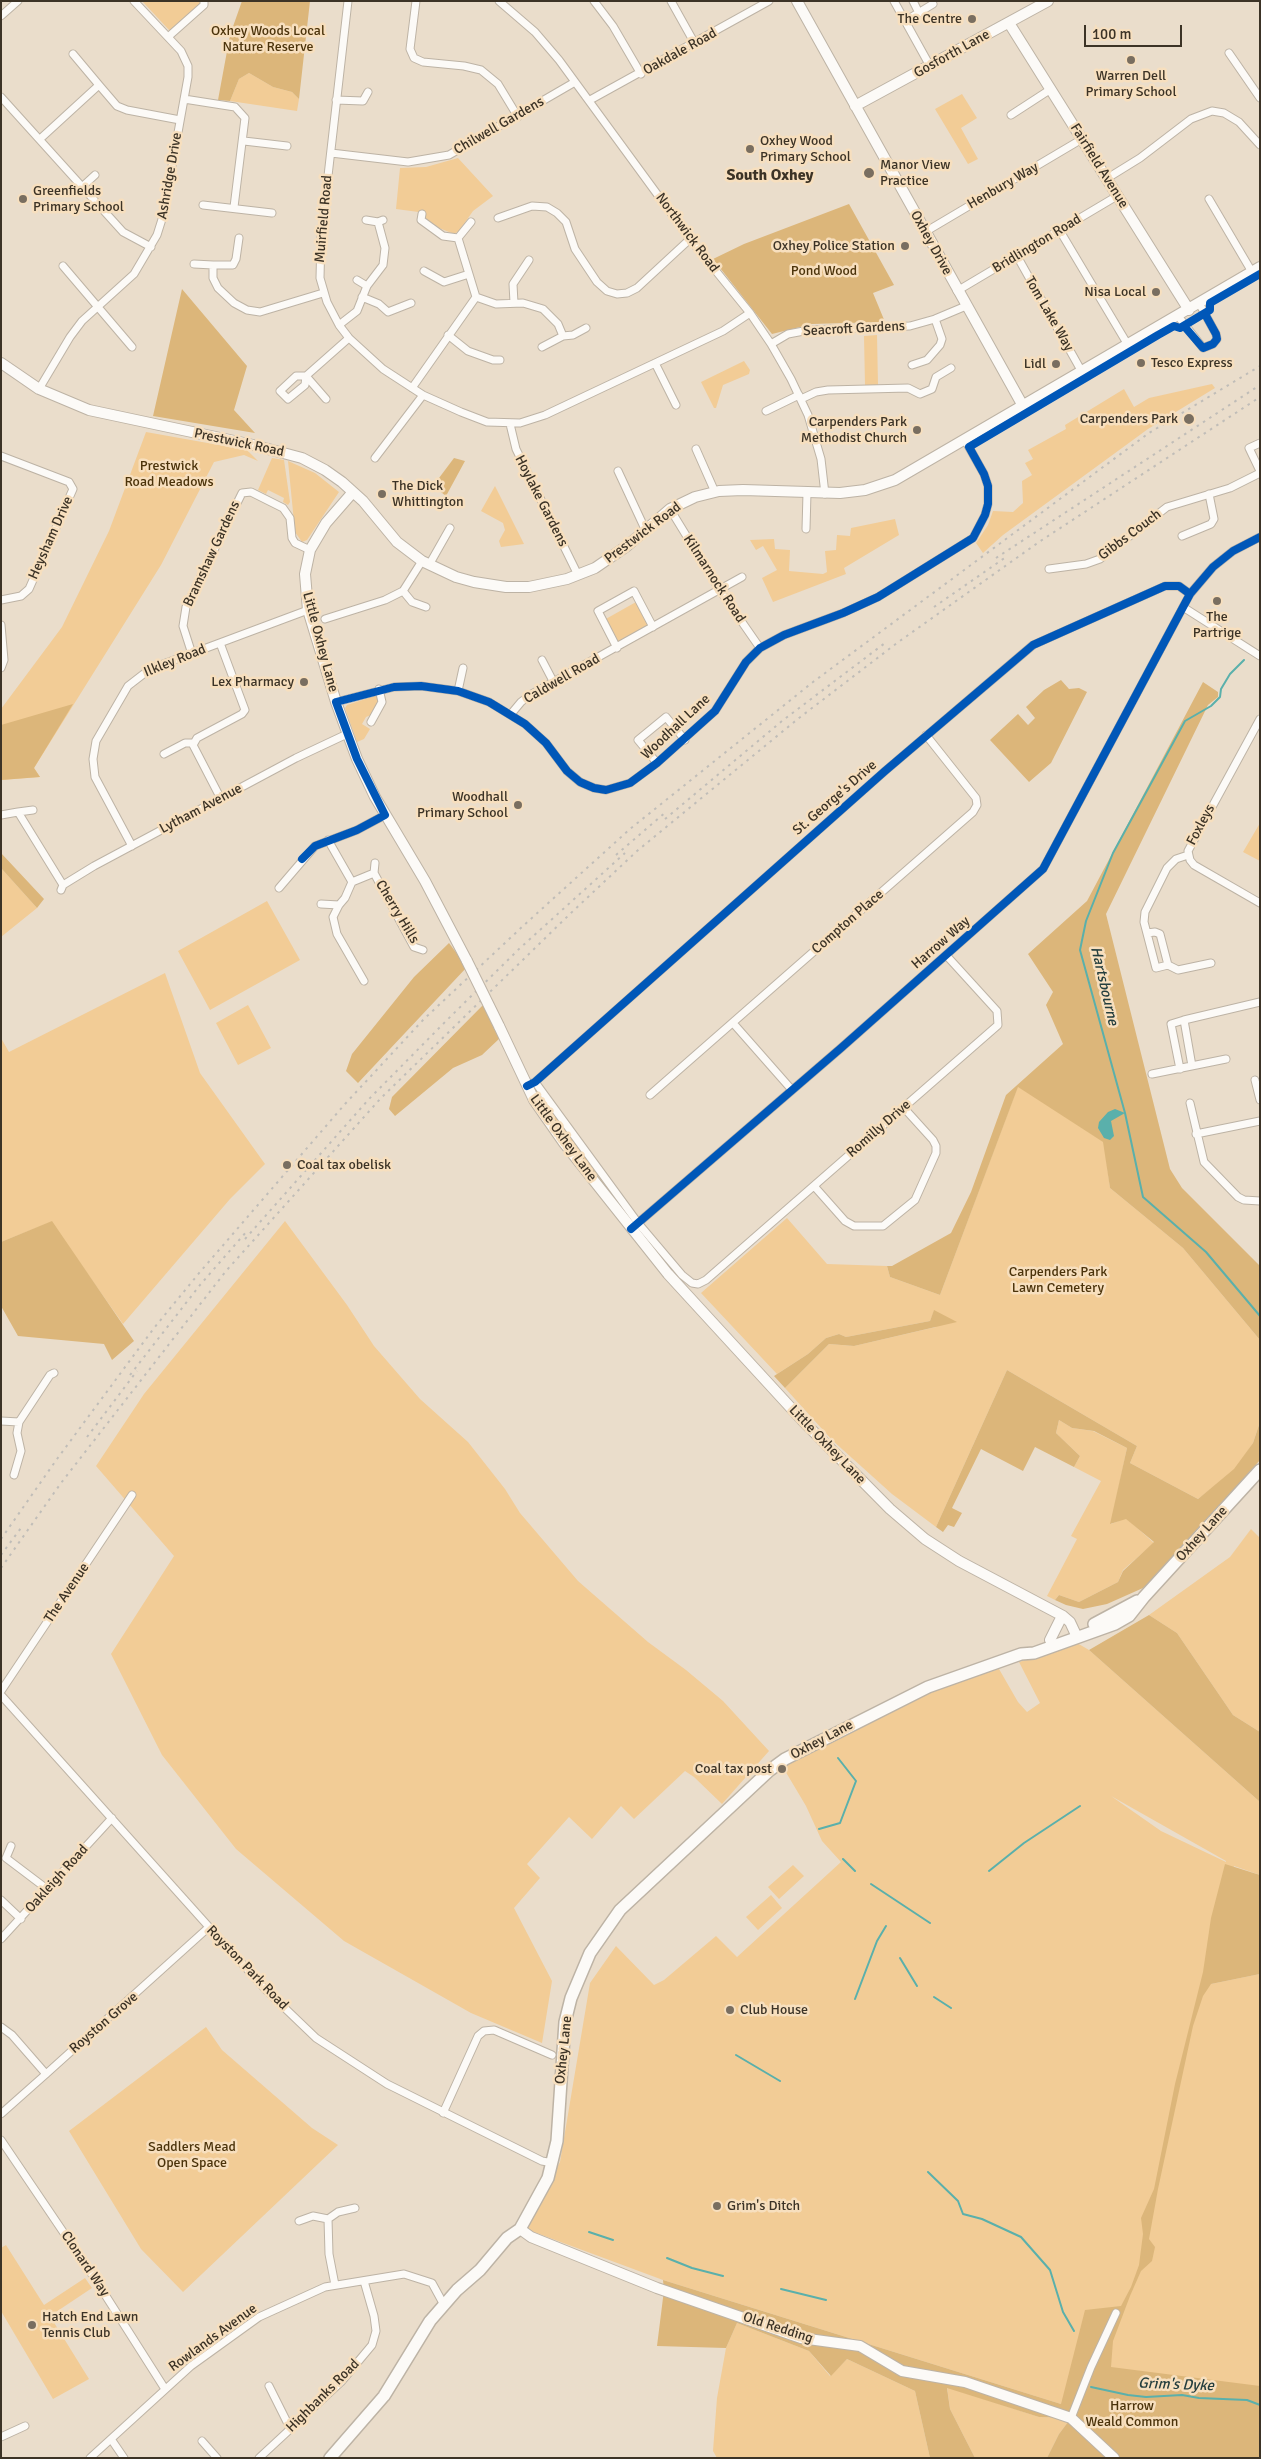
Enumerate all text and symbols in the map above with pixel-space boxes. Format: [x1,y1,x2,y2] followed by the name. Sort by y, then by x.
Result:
[898,11,962,27] place label: The Centre
[966,13,978,25] marker: The Centre
[1086,15,1184,47] scale bar
[211,23,325,56] park label: Oxhey Woods Local Nature Reserve
[640,25,720,79] street label: Oakdale Road
[1092,25,1132,43] text: 100 m
[911,26,993,82] street label: Gosforth Lane
[1125,54,1137,66] marker: Warren Dell Primary School
[1086,68,1176,100] place label: Warren Dell Primary School
[451,93,547,159] street label: Chilwell Gardens
[1066,121,1132,211] street label: Fairfield Avenue
[154,131,186,221] street label: Ashridge Drive
[760,133,851,166] place label: Oxhey Wood Primary School
[744,143,756,155] marker: Oxhey Wood Primary School
[880,157,950,190] place label: Manor View Practice
[965,159,1041,213] street label: Henbury Way
[727,166,813,186] district label: South Oxhey
[862,166,876,180] marker: Manor View Practice
[312,174,336,264] street label: Muirfield Road
[33,183,124,216] place label: Greenfields Primary School
[652,190,722,276] street label: Northwick Road
[17,193,29,205] marker: Greenfields Primary School
[906,208,956,278] street label: Oxhey Drive
[990,211,1084,277] street label: Bridlington Road
[773,238,895,254] place label: Oxhey Police Station
[899,240,911,252] marker: Oxhey Police Station
[791,263,857,279] park label: Pond Wood
[1021,274,1077,354] street label: Tom Lake Way
[1084,284,1146,300] place label: Nisa Local
[1150,286,1162,298] marker: Nisa Local
[803,318,905,340] street label: Seacroft Gardens
[1151,355,1233,371] place label: Tesco Express
[1024,356,1046,372] place label: Lidl
[1135,357,1147,369] marker: Tesco Express
[1050,358,1062,370] marker: Lidl
[1080,411,1178,427] place label: Carpenders Park
[1182,412,1196,426] marker: Carpenders Park
[801,414,907,447] place label: Carpenders Park Methodist Church
[911,424,923,436] marker: Carpenders Park Methodist Church
[193,425,285,461] street label: Prestwick Road
[511,452,571,550] street label: Hoylake Gardens
[124,458,214,491] park label: Prestwick Road Meadows
[392,478,464,511] place label: The Dick Whittington
[376,488,388,500] marker: The Dick Whittington
[25,494,77,582] street label: Heysham Drive
[180,498,244,610] street label: Bramshaw Gardens
[601,499,685,567] street label: Prestwick Road
[1095,506,1165,564] street label: Gibbs Couch
[679,532,749,626] street label: Kilmarnock Road
[299,590,341,694] street label: Little Oxhey Lane
[1211,595,1223,607] marker: The Partrige
[1193,609,1241,642] place label: The Partrige
[142,641,208,681] street label: Ilkley Road
[521,650,603,708] street label: Caldwell Road
[211,674,294,690] place label: Lex Pharmacy
[298,676,310,688] marker: Lex Pharmacy
[638,691,714,763] street label: Woodhall Lane
[790,757,880,839] street label: St. George's Drive
[157,780,245,838] street label: Lytham Avenue
[417,789,508,822] place label: Woodhall Primary School
[512,799,524,811] marker: Woodhall Primary School
[1183,802,1219,848] street label: Foxleys
[372,877,422,947] street label: Cherry Hills
[809,886,887,958] street label: Compton Place
[908,913,974,973] street label: Harrow Way
[1086,945,1122,1027] water label: Hartsbourne
[526,1091,600,1185] street label: Little Oxhey Lane
[844,1097,914,1161] street label: Romilly Drive
[297,1157,391,1173] place label: Coal tax obelisk
[281,1159,293,1171] marker: Coal tax obelisk
[1009,1264,1107,1296] park label: Carpenders Park Lawn Cemetery
[785,1402,869,1488] street label: Little Oxhey Lane
[1173,1503,1231,1565] street label: Oxhey Lane
[41,1560,93,1626] street label: The Avenue
[788,1717,856,1763] street label: Oxhey Lane
[695,1761,772,1777] place label: Coal tax post
[776,1763,788,1775] marker: Coal tax post
[22,1842,92,1916] street label: Oakleigh Road
[203,1922,291,2014] street label: Royston Park Road
[66,1989,142,2057] street label: Royston Grove
[740,2002,808,2018] place label: Club House
[724,2004,736,2016] marker: Club House
[552,2015,576,2085] street label: Oxhey Lane
[148,2139,236,2172] park label: Saddlers Mead Open Space
[727,2198,800,2214] place label: Grim's Ditch
[711,2200,723,2212] marker: Grim's Ditch
[57,2228,113,2300] street label: Clonard Way
[166,2300,260,2376] street label: Rowlands Avenue
[42,2309,138,2342] place label: Hatch End Lawn Tennis Club
[741,2309,815,2347] street label: Old Redding
[26,2319,38,2331] marker: Hatch End Lawn Tennis Club
[283,2356,363,2436] street label: Highbanks Road
[1138,2375,1214,2395] water label: Grim's Dyke
[1086,2398,1178,2430] park label: Harrow Weald Common

